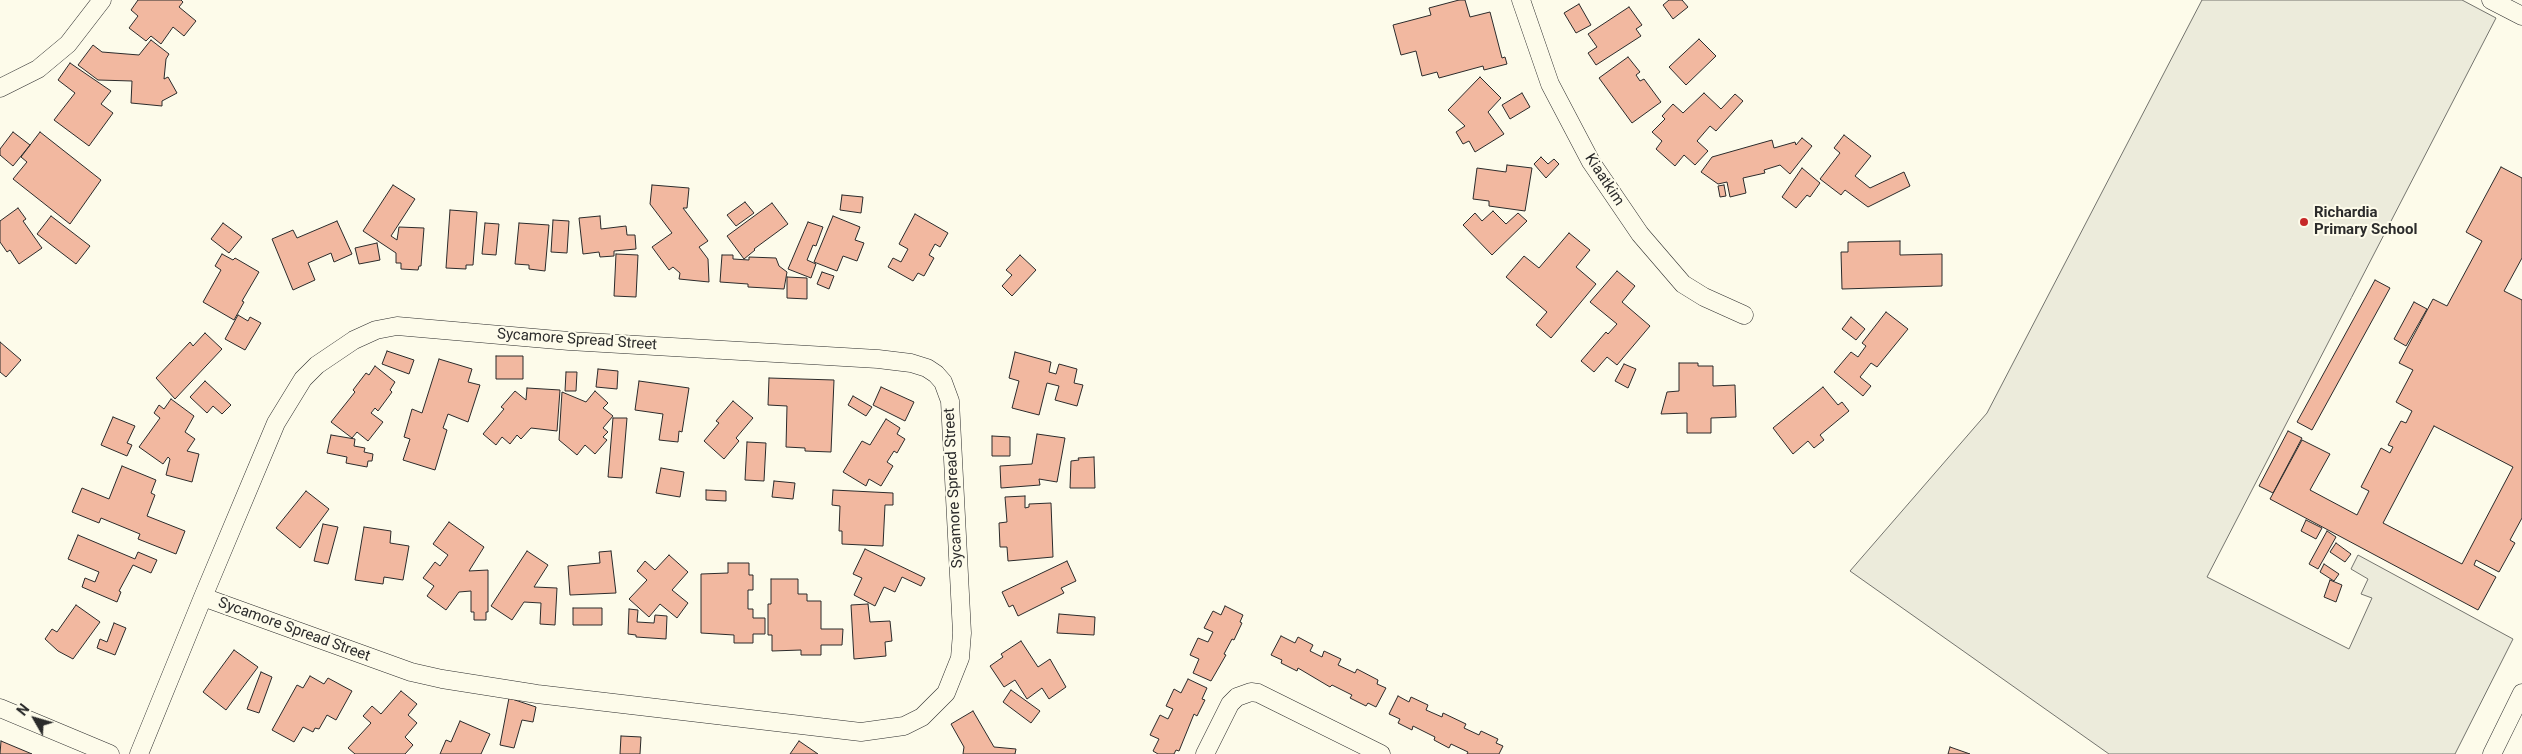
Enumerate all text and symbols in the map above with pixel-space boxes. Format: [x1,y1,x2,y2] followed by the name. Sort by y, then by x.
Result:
[1580,150,1628,210] street label: Kiaatkim
[2314,204,2417,239] place label: Richardia Primary School
[2298,216,2310,228] marker: Richardia Primary School
[496,325,658,355] street label: Sycamore Spread Street
[941,407,967,569] street label: Sycamore Spread Street
[216,594,372,666] street label: Sycamore Spread Street
[10,694,60,744] north arrow
[14,701,33,719] text: N

